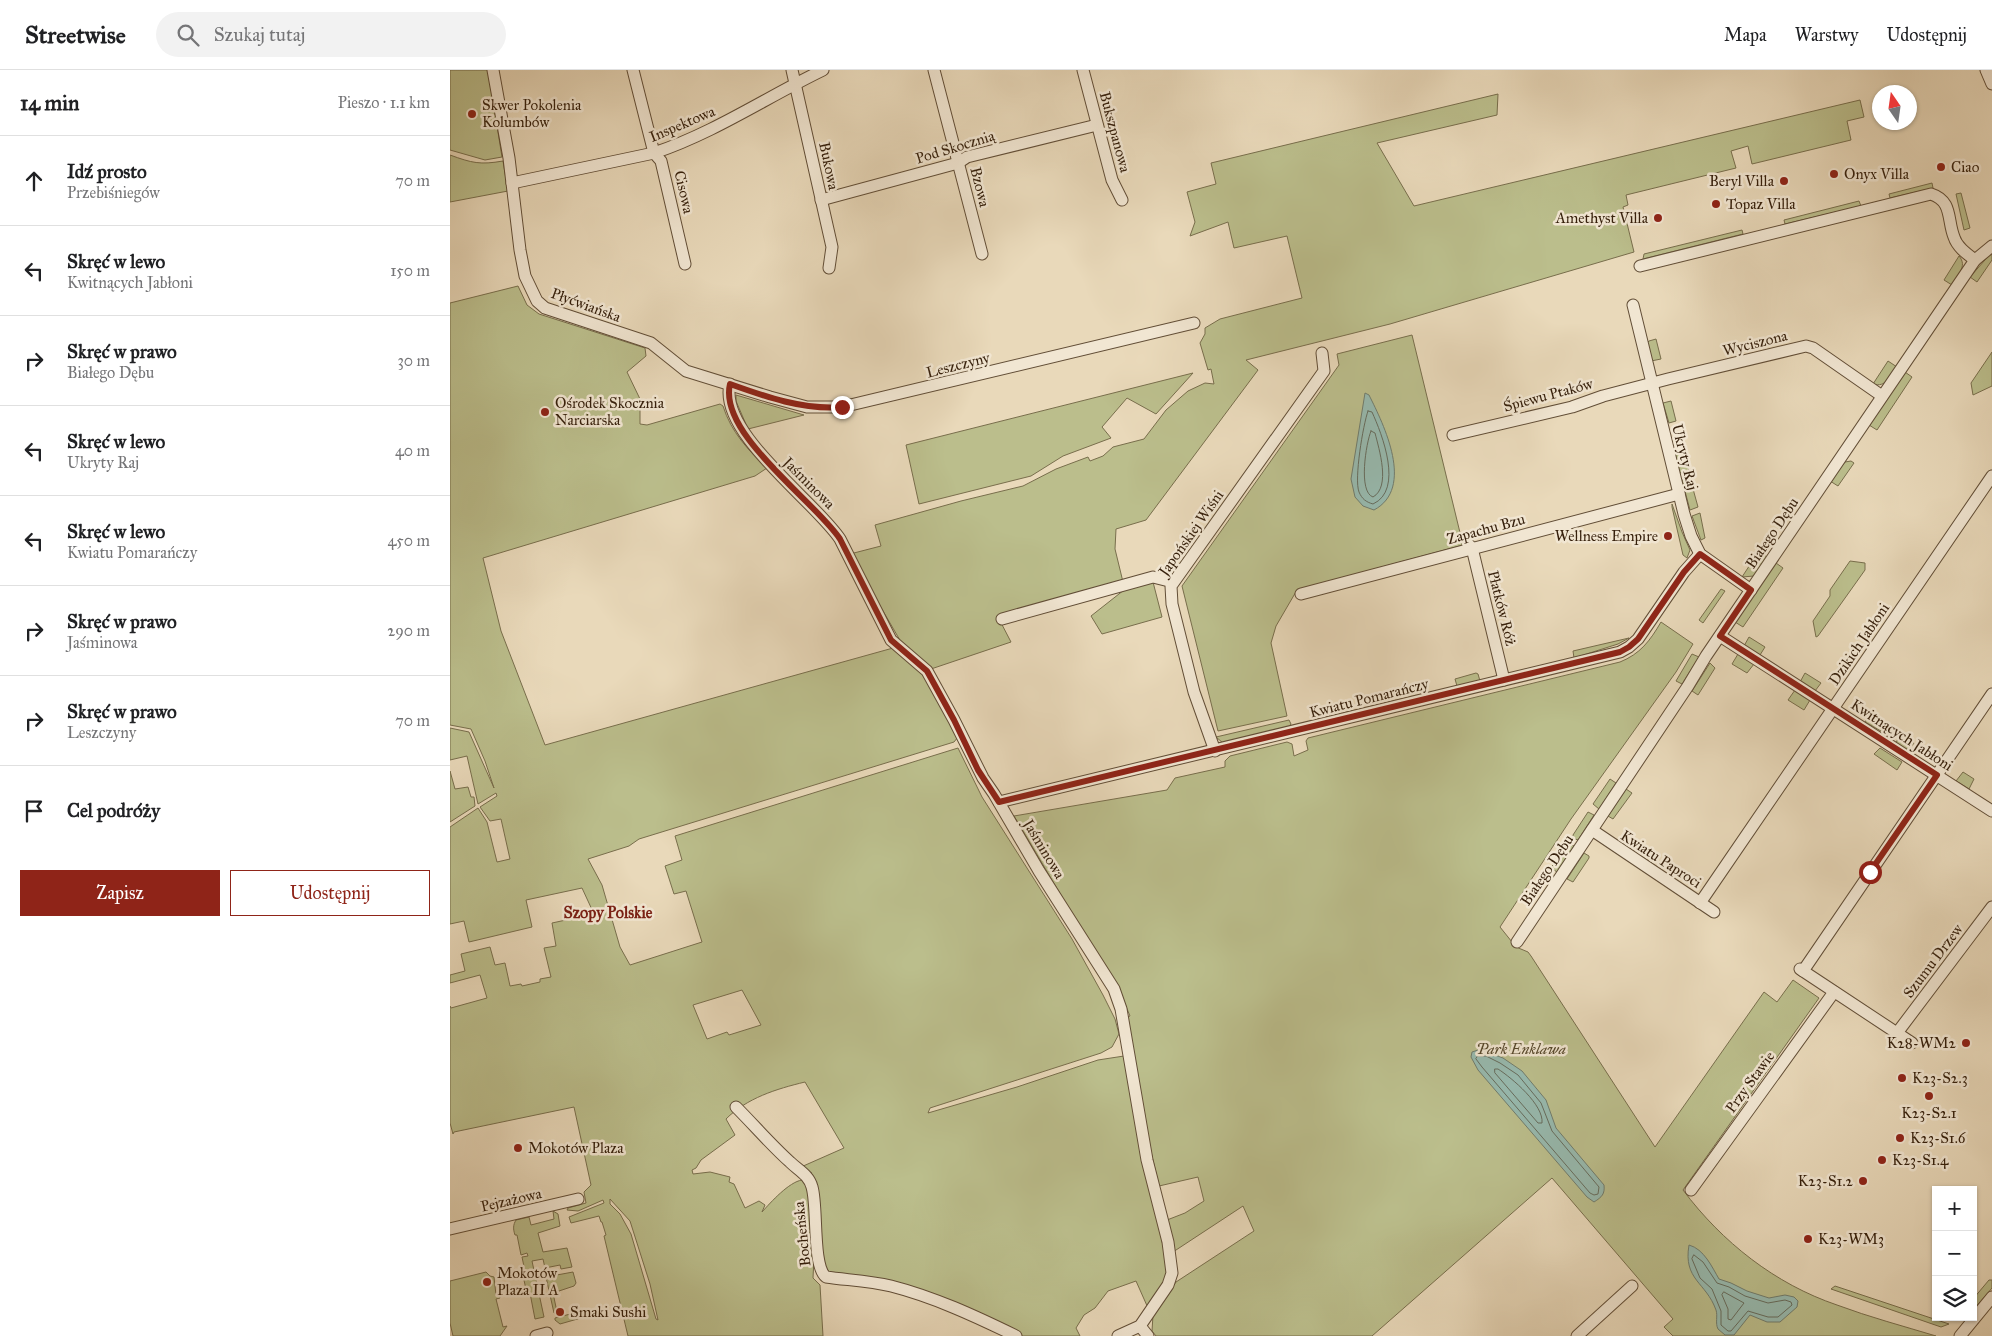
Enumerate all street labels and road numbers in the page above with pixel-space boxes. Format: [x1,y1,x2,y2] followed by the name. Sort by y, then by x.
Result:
[1096,90,1135,175] street label: Bukszpanowa
[646,102,718,146] street label: Inspektowa
[913,126,998,168] street label: Pod Skocznią
[815,140,843,192] street label: Bukowa
[966,165,994,209] street label: Bzowa
[670,169,698,216] street label: Cisowa
[549,284,624,326] street label: Płyćwiańska
[1721,326,1790,360] street label: Wyciszona
[924,348,993,382] street label: Leszczyny
[1501,373,1595,416] street label: Śpiewu Ptaków
[1668,422,1702,492] street label: Ukryty Raj
[777,452,839,514] street label: Jaśminowa
[1154,486,1228,582] street label: Japońskiej Wiśni
[1742,494,1802,572] street label: Białego Dębu
[1445,510,1527,548] street label: Zapachu Bzu
[1484,569,1520,647] street label: Płatków Róż
[1825,600,1894,689] street label: Dzikich Jabłoni
[1308,674,1431,721] street label: Kwiatu Pomarańczy
[1847,695,1956,776] street label: Kwitnących Jabłoni
[1017,814,1069,883] street label: Jaśminowa
[1617,826,1705,892] street label: Kwiatu Paproci
[1517,831,1577,909] street label: Białego Dębu
[1899,920,1967,1001] street label: Szumu Drzew
[1722,1048,1778,1116] street label: Przy Stawie
[479,1184,544,1216] street label: Pejzażowa
[790,1200,814,1267] street label: Bocheńska

